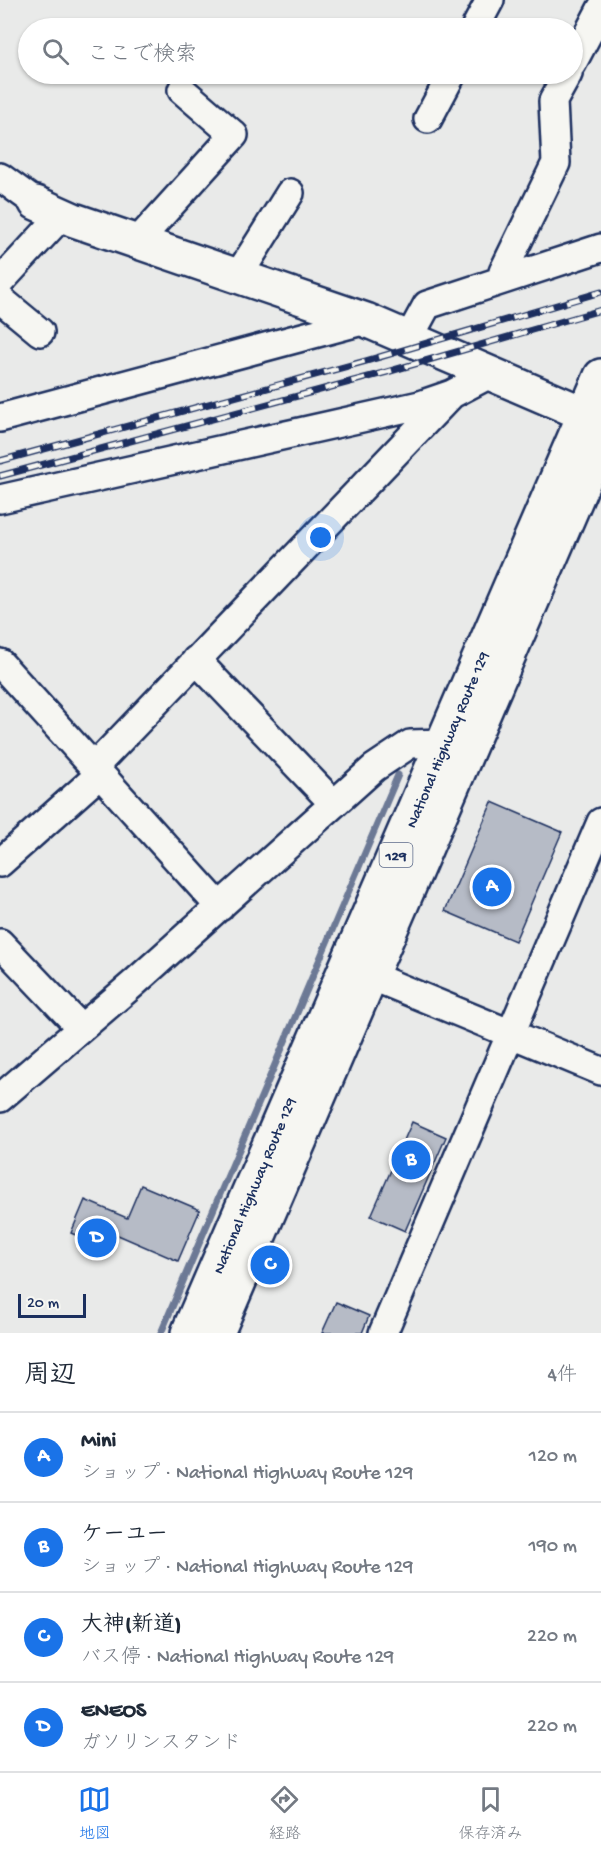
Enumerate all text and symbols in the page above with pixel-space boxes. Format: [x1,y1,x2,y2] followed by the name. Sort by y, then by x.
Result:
[18,18,583,84] search box
[39,35,72,68] icon: search
[87,43,197,69] text: ここで検索
[306,523,335,552] your location
[403,649,495,831] street label: National Highway Route 129
[380,843,412,867] road number: 129
[472,864,512,910] pin: A
[210,1095,302,1277] street label: National Highway Route 129
[392,1138,430,1182] pin: B
[78,1216,116,1260] pin: D
[250,1242,290,1288] pin: C
[18,1291,86,1318] scale bar
[27,1295,59,1314] text: 20 m
[24,1362,76,1393] text: 周辺
[548,1365,577,1388] text: 4件
[81,1429,116,1455] text: Mini
[38,1446,49,1469] text: A
[529,1446,577,1469] text: 120 m
[81,1463,413,1486] text: ショップ · National Highway Route 129
[81,1523,168,1549] text: ケーユー
[38,1536,49,1559] text: B
[529,1536,577,1559] text: 190 m
[81,1557,413,1580] text: ショップ · National Highway Route 129
[81,1613,181,1639] text: 大神(新道)
[38,1626,49,1649] text: C
[527,1626,577,1649] text: 220 m
[81,1647,394,1670] text: バス停 · National Highway Route 129
[81,1699,146,1725] text: ENEOS
[37,1716,50,1739] text: D
[527,1716,577,1739] text: 220 m
[81,1733,241,1756] text: ガソリンスタンド
[78,1783,111,1845] tab: 地図
[268,1783,301,1845] tab: 経路
[458,1783,522,1845] tab: 保存済み

